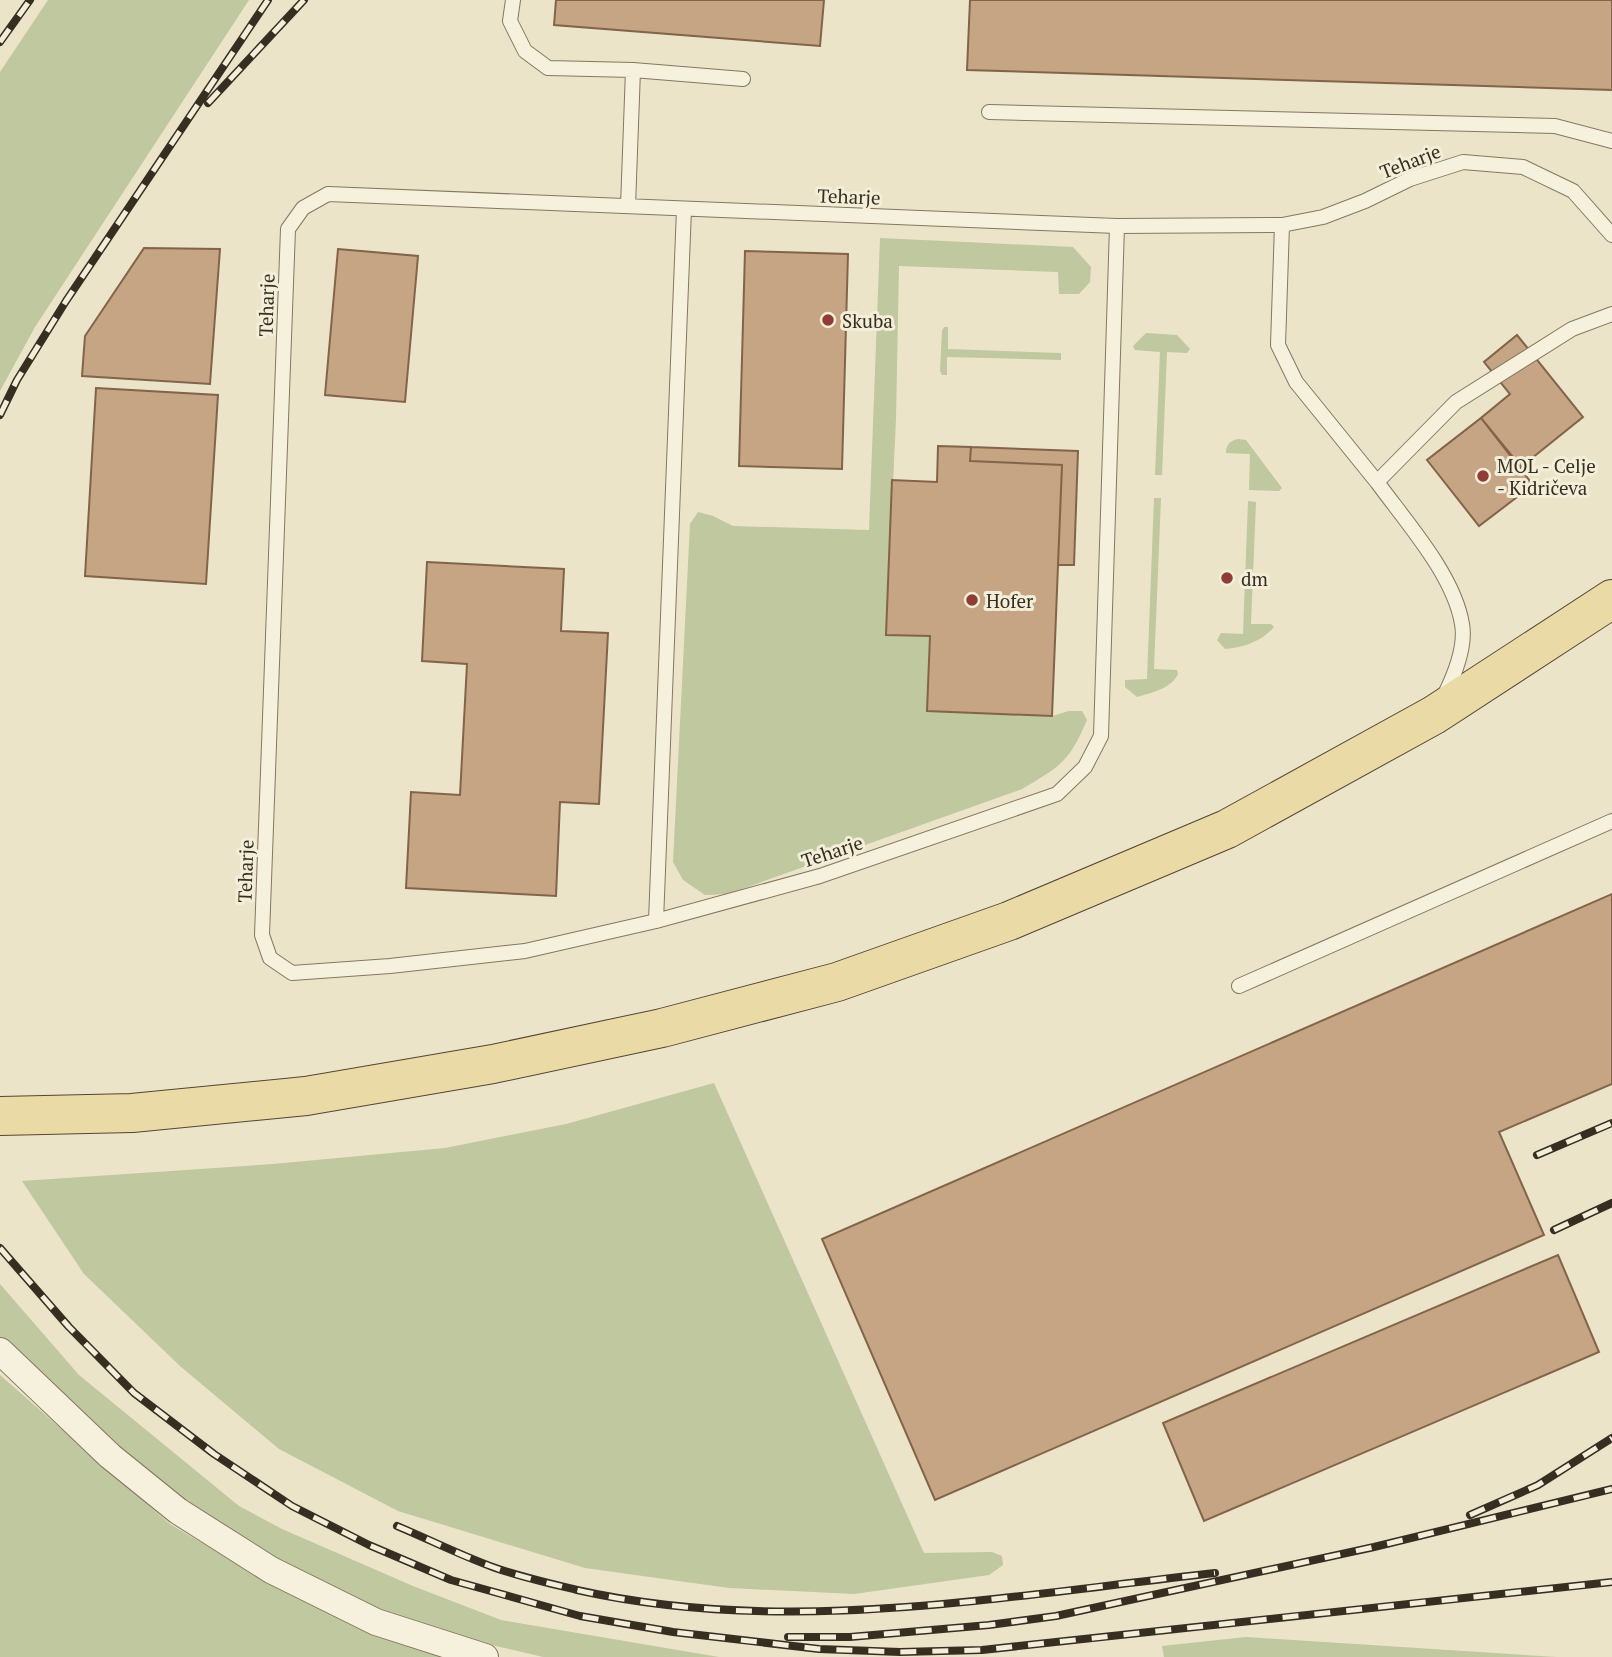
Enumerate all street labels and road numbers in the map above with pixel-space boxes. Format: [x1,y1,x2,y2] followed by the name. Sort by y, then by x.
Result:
[1376,138,1444,184] street label: Teharje
[817,182,881,210] street label: Teharje
[252,273,280,337] street label: Teharje
[798,829,866,873] street label: Teharje
[231,839,259,903] street label: Teharje

